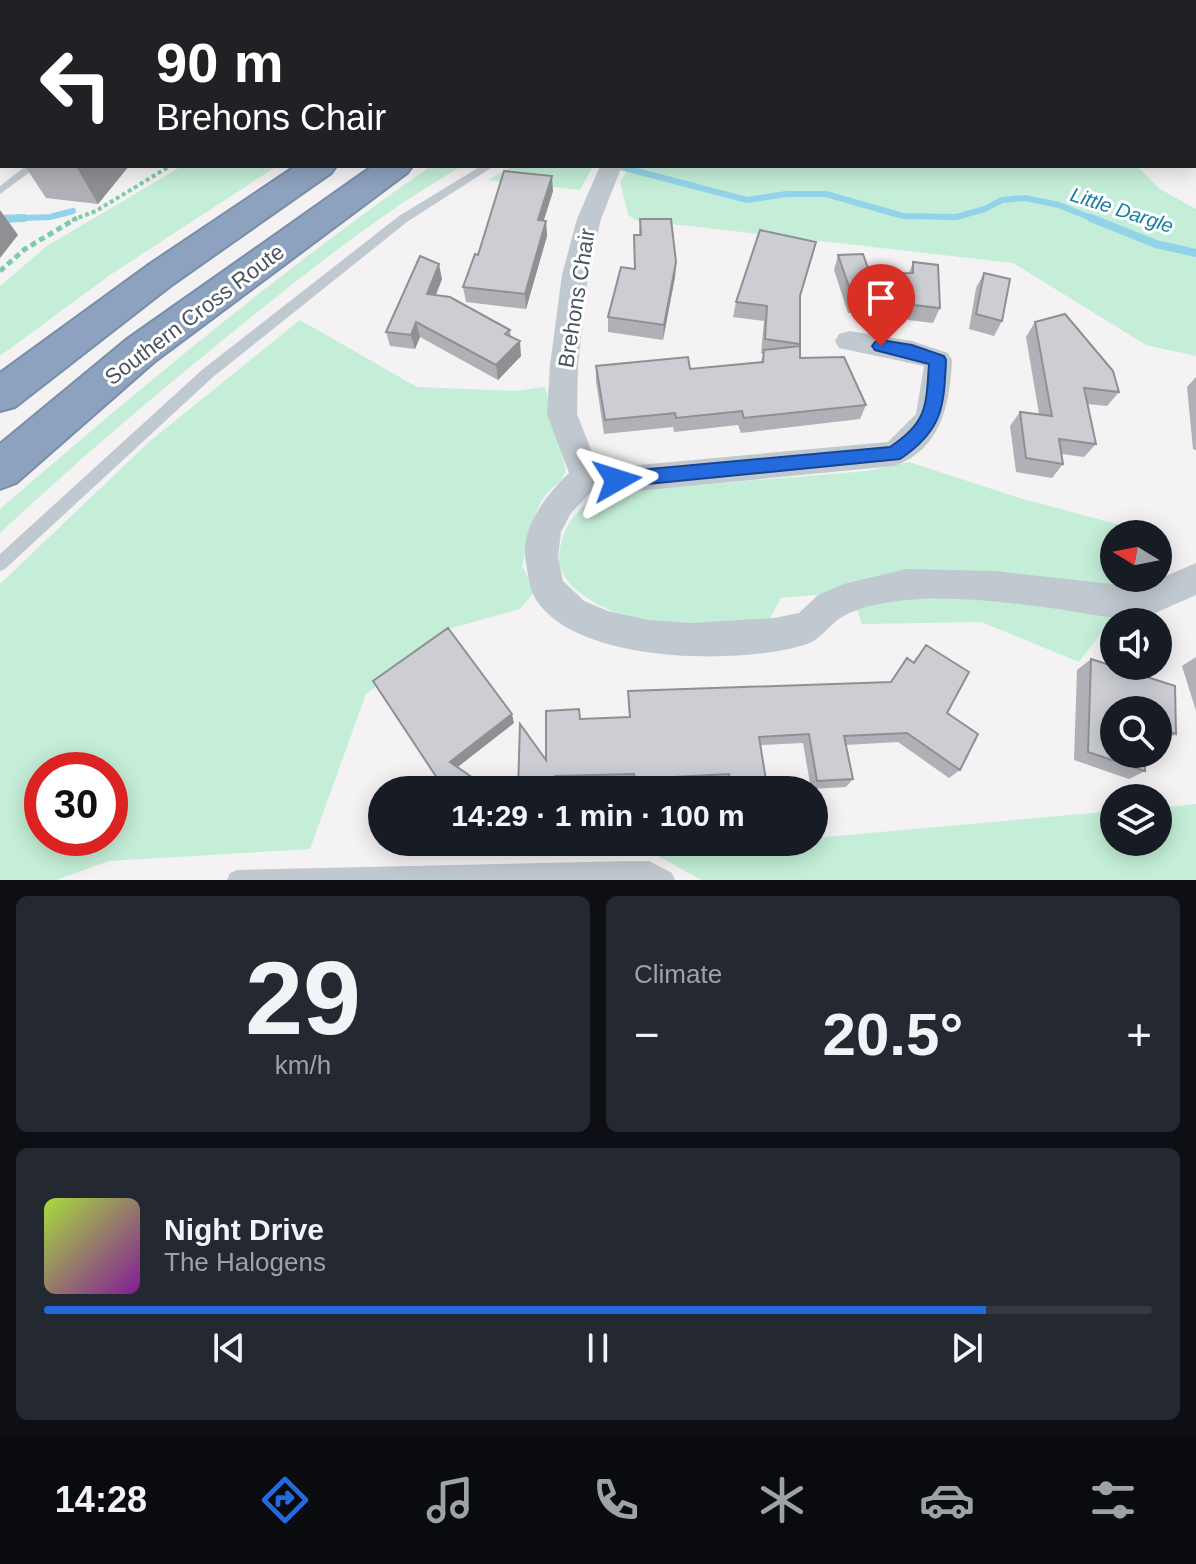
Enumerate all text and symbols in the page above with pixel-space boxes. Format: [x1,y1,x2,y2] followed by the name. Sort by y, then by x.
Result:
[156,31,284,94] text: 90 m
[24,32,128,136] icon: left
[156,97,386,138] text: Brehons Chair
[1068,183,1176,237] water label: Little Dargle
[553,227,600,369] street label: Brehons Chair
[100,239,289,390] street label: Southern Cross Route
[847,264,915,346] pin
[859,276,903,320] icon: arrive
[575,438,659,522] position arrow
[1100,520,1172,592] north arrow
[1100,520,1172,856] map controls
[1100,608,1172,680] button: sound
[1100,696,1172,768] button: search
[24,752,128,856] speed limit sign: 30
[1100,784,1172,856] button: layers
[451,799,745,832] text: 14:29 · 1 min · 100 m
[245,940,361,1056] text: 29
[634,959,722,989] text: Climate
[823,1001,963,1068] text: 20.5°
[634,1010,660,1059] text: −
[1126,1010,1152,1059] text: +
[275,1050,331,1080] text: km/h
[164,1213,324,1246] text: Night Drive
[164,1247,326,1277] text: The Halogens
[207,1326,251,1370] icon: previous
[576,1326,620,1370] icon: pause
[945,1326,989,1370] icon: next
[257,1472,313,1528] icon: directions
[422,1472,478,1528] icon: music
[588,1472,644,1528] icon: phone
[754,1472,810,1528] icon: climate
[919,1472,975,1528] icon: car
[1085,1472,1141,1528] icon: filters
[55,1479,147,1520] text: 14:28

